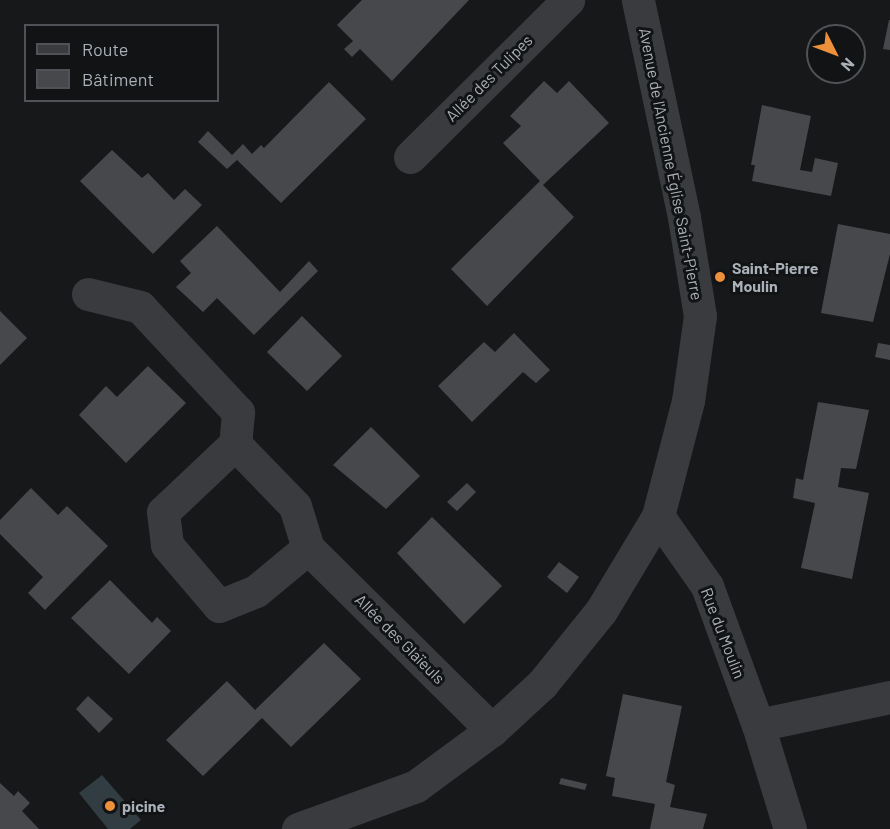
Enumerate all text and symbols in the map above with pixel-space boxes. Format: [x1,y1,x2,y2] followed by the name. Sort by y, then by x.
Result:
[24,24,219,102] legend
[806,24,866,84] north arrow
[635,26,707,302] street label: Avenue de l'Ancienne Église Saint-Pierre
[442,31,536,125] street label: Allée des Tulipes
[82,38,128,60] text: Route
[838,55,859,75] text: N
[82,68,154,90] text: Bâtiment
[732,258,818,296] place label: Saint-Pierre Moulin
[713,270,727,284] marker: Saint-Pierre Moulin
[697,585,749,681] street label: Rue du Moulin
[351,590,449,688] street label: Allée des Glaïeuls
[122,796,165,816] place label: picine
[103,799,117,813] marker: picine

